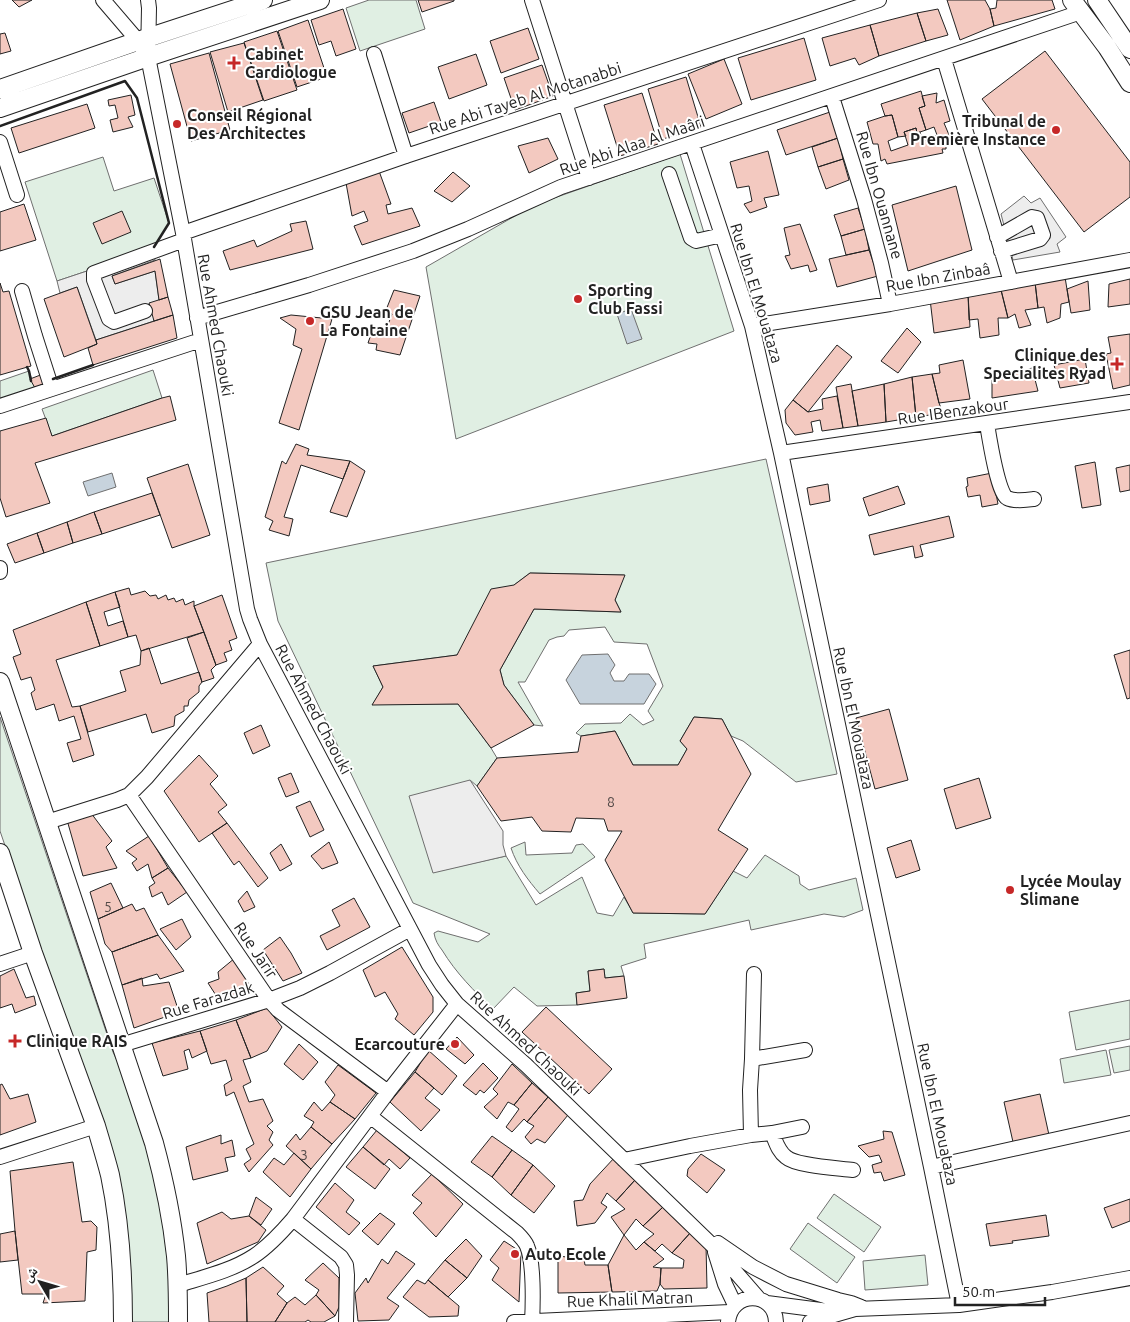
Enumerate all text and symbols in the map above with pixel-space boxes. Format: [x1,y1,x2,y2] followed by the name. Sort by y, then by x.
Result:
[245,45,337,81] place label: Cabinet Cardiologue
[227,56,241,70] marker: Cabinet Cardiologue
[427,58,623,138] street label: Rue Abi Tayeb Al Motanabbi
[187,106,312,142] place label: Conseil Régional Des Architectes
[557,112,707,178] street label: Rue Abi Alaa Al Maâri
[910,112,1046,148] place label: Tribunal de Première Instance
[171,118,183,130] marker: Conseil Régional Des Architectes
[1050,124,1062,136] marker: Tribunal de Première Instance
[853,129,907,261] street label: Rue Ibn Ouannane
[727,221,787,365] street label: Rue Ibn El Mouataza
[195,252,237,398] street label: Rue Ahmed Chaouki
[884,259,992,295] street label: Rue Ibn Zinbaâ
[588,281,663,317] place label: Sporting Club Fassi
[572,293,584,305] marker: Sporting Club Fassi
[320,303,413,339] place label: GSU Jean de La Fontaine
[304,315,316,327] marker: GSU Jean de La Fontaine
[983,346,1106,382] place label: Clinique des Specialites Ryad
[1110,357,1124,371] marker: Clinique des Specialites Ryad
[896,394,1010,428] street label: Rue IBenzakour
[272,641,356,777] street label: Rue Ahmed Chaouki
[830,645,878,791] street label: Rue Ibn El Mouataza
[607,794,615,810] house number: 8
[1020,872,1122,908] place label: Lycée Moulay Slimane
[1004,884,1016,896] marker: Lycée Moulay Slimane
[104,899,112,915] house number: 5
[231,919,281,981] street label: Rue Jarir
[160,978,256,1022] street label: Rue Farazdak
[467,987,585,1099] street label: Rue Ahmed Chaouki
[26,1032,127,1050] place label: Clinique RAIS
[8,1034,22,1048] marker: Clinique RAIS
[354,1035,445,1053] place label: Ecarcouture
[449,1038,461,1050] marker: Ecarcouture
[914,1041,962,1187] street label: Rue Ibn El Mouataza
[300,1147,308,1163] house number: 3
[525,1245,606,1263] place label: Auto Ecole
[509,1248,521,1260] marker: Auto Ecole
[15,1257,65,1307] north arrow
[19,1263,42,1285] text: ش
[955,1274,1045,1306] scale bar
[962,1283,995,1300] text: 50 m
[566,1288,694,1310] street label: Rue Khalil Matran

